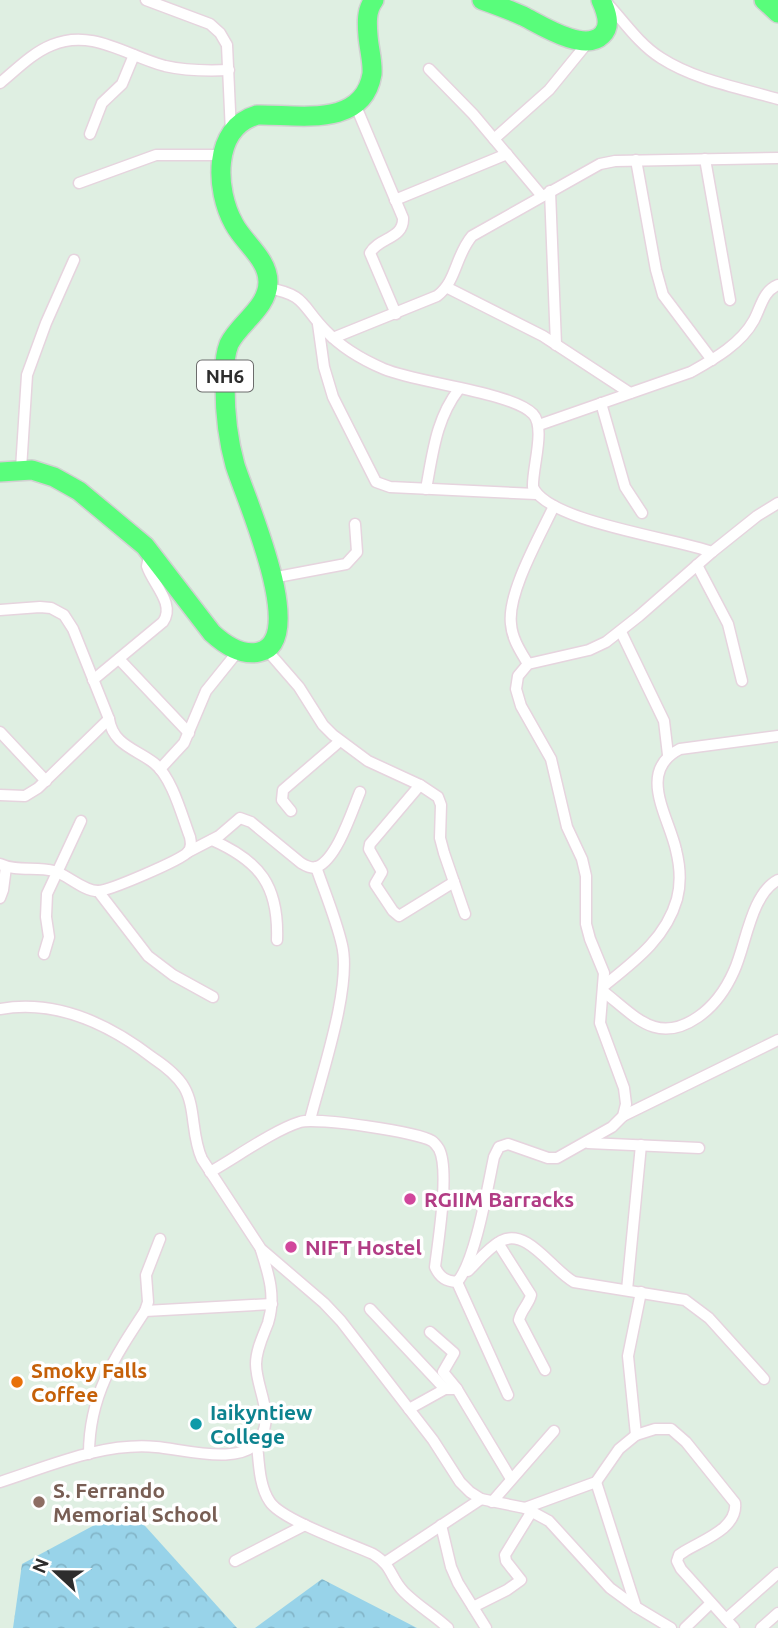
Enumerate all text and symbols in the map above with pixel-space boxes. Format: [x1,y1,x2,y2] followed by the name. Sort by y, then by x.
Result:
[197,360,253,392] road number: NH6
[424,1187,574,1211] place label: RGIIM Barracks
[402,1191,418,1207] marker: RGIIM Barracks
[305,1235,422,1259] place label: NIFT Hostel
[283,1239,299,1255] marker: NIFT Hostel
[31,1358,147,1406] place label: Smoky Falls Coffee
[9,1374,25,1390] marker: Smoky Falls Coffee
[210,1400,313,1448] place label: Iaikyntiew College
[188,1416,204,1432] marker: Iaikyntiew College
[53,1478,218,1526] place label: S. Ferrando Memorial School
[31,1494,47,1510] marker: S. Ferrando Memorial School
[21,1537,91,1607] north arrow
[27,1555,53,1576] text: N

